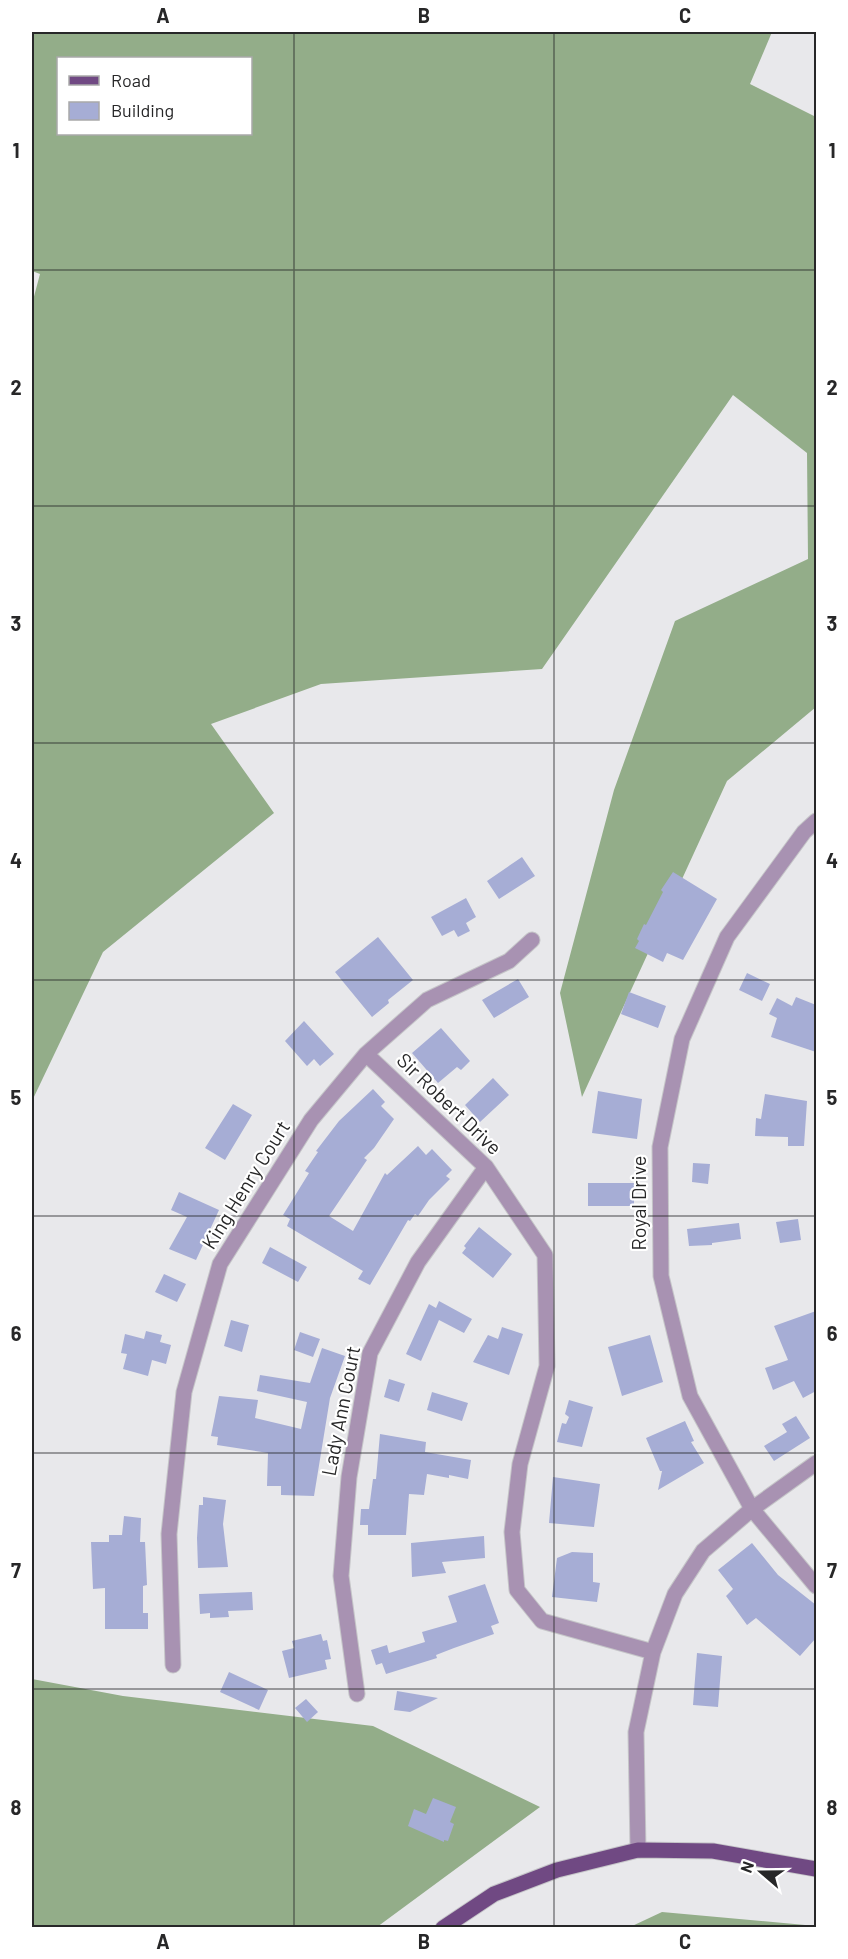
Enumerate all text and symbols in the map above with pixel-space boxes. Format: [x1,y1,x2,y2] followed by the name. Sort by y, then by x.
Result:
[156,3,170,27] text: A
[418,3,430,27] text: B
[679,3,691,27] text: C
[57,57,252,135] legend
[111,69,151,91] text: Road
[111,99,174,121] text: Building
[12,138,20,162] text: 1
[828,138,836,162] text: 1
[10,375,22,399] text: 2
[826,375,838,399] text: 2
[11,611,21,635] text: 3
[827,611,837,635] text: 3
[10,848,22,872] text: 4
[826,848,838,872] text: 4
[392,1047,507,1159] street label: Sir Robert Drive
[11,1085,22,1109] text: 5
[827,1085,838,1109] text: 5
[196,1116,294,1253] street label: King Henry Court
[626,1155,650,1251] street label: Royal Drive
[11,1321,22,1345] text: 6
[827,1321,838,1345] text: 6
[316,1344,364,1478] street label: Lady Ann Court
[11,1558,21,1582] text: 7
[827,1558,837,1582] text: 7
[11,1795,22,1819] text: 8
[827,1795,838,1819] text: 8
[731,1842,791,1902] north arrow
[736,1858,757,1875] text: N
[156,1929,170,1953] text: A
[418,1929,430,1953] text: B
[679,1929,691,1953] text: C

